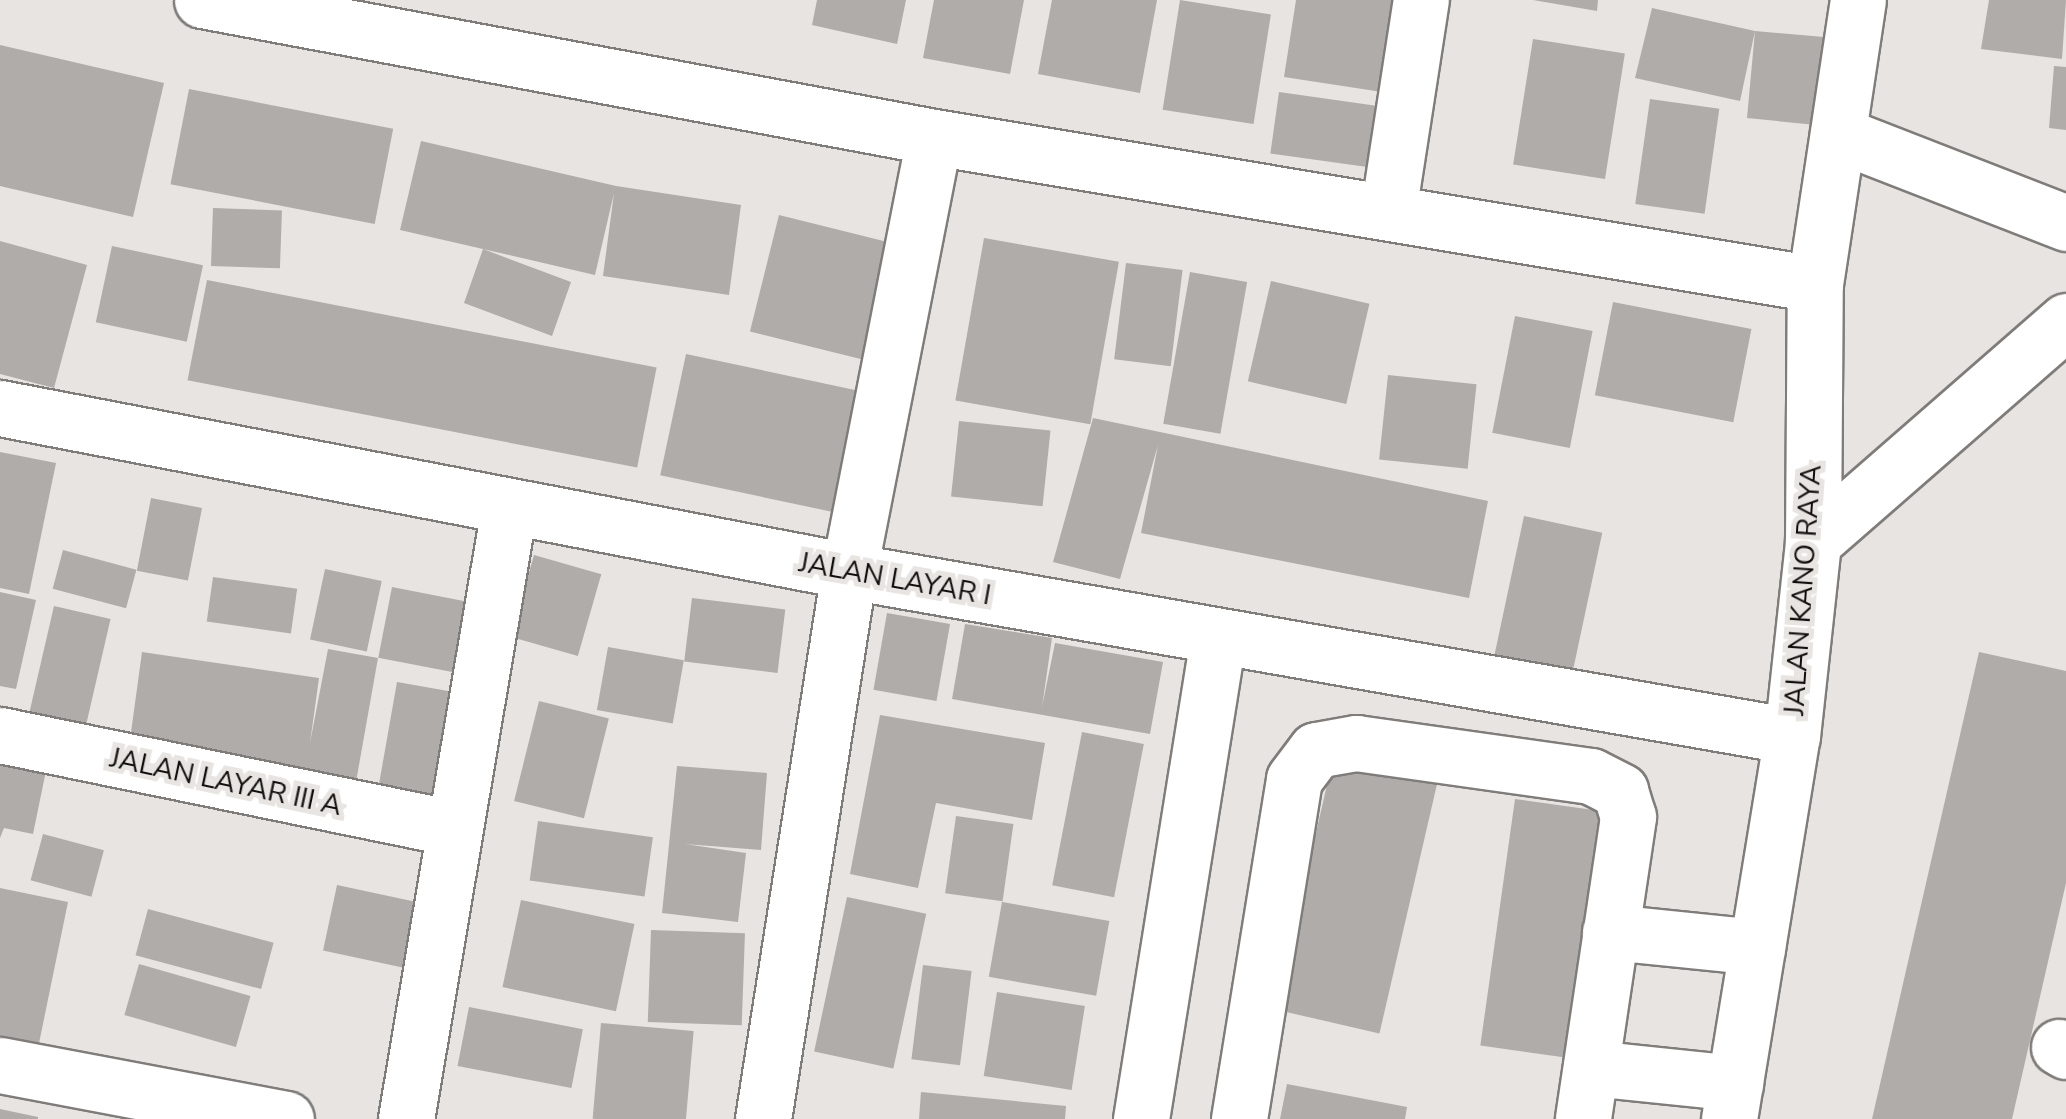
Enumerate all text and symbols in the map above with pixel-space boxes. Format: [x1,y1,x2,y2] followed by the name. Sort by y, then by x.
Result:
[1777,464,1829,716] street label: JALAN KANO RAYA
[797,546,993,612] street label: JALAN LAYAR I
[107,741,345,823] street label: JALAN LAYAR III A

